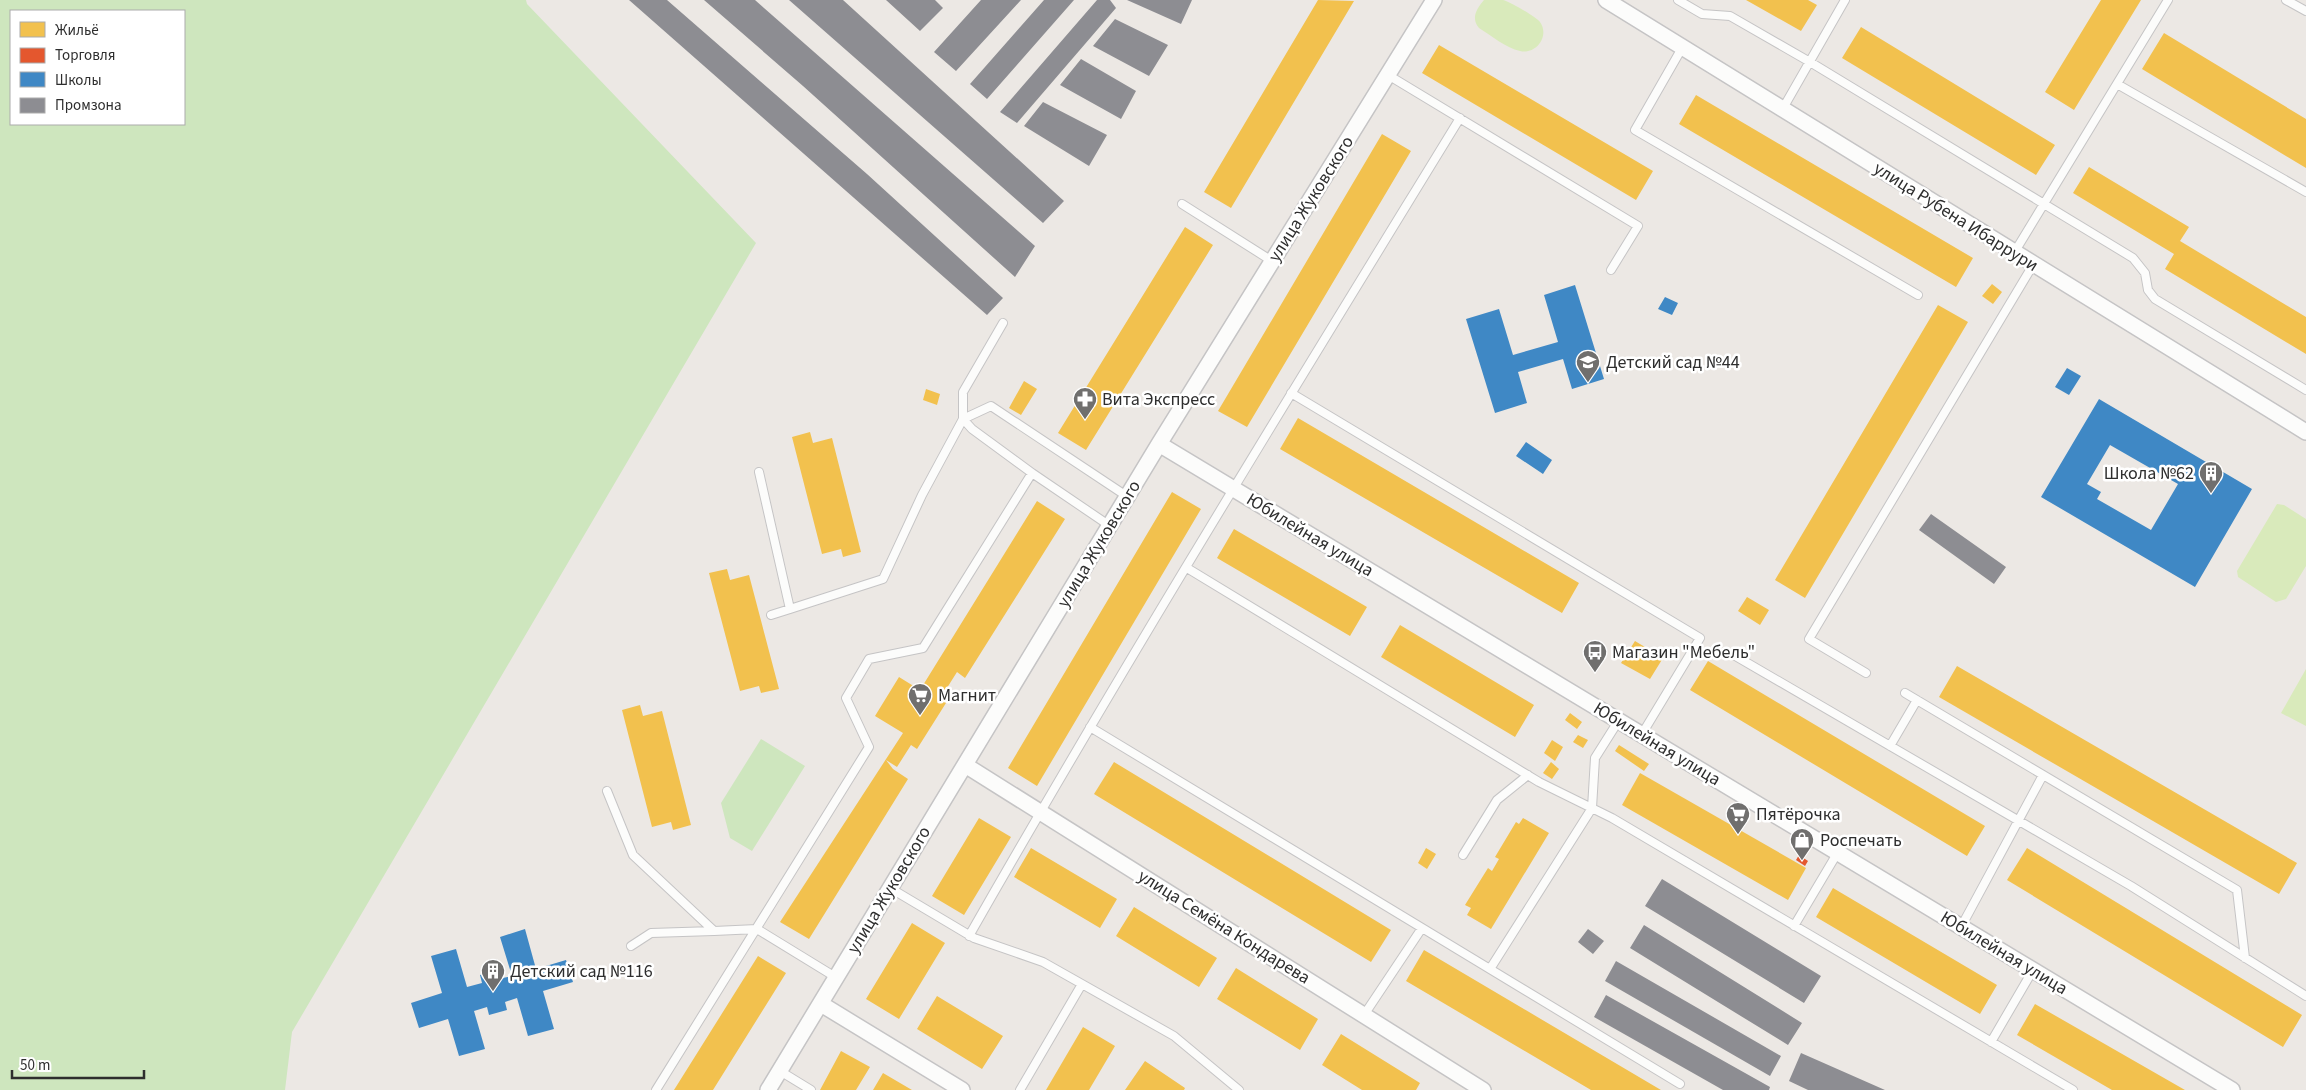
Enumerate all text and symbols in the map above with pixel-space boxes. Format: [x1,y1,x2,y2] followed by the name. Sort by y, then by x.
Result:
[10,10,185,125] legend
[55,20,99,41] text: Жильё
[55,45,115,66] text: Торговля
[55,70,102,91] text: Школы
[55,95,122,116] text: Промзона
[1262,131,1360,267] street label: улица Жуковского
[1869,156,2043,278] street label: улица Рубена Ибаррури
[1575,349,1601,383] school or university icon: Детский сад №44
[1606,350,1740,375] place label: Детский сад №44
[1072,386,1098,420] pharmacy icon: Вита Экспресс
[1102,387,1215,412] place label: Вита Экспресс
[2198,460,2224,494] building icon: Школа №62
[2104,461,2194,486] place label: Школа №62
[1051,476,1147,612] street label: улица Жуковского
[1242,487,1378,583] street label: Юбилейная улица
[1582,639,1608,673] bus stop icon: Магазин "Мебель"
[1612,640,1755,665] place label: Магазин "Мебель"
[907,682,933,716] supermarket icon: Магнит
[938,683,996,708] place label: Магнит
[1589,696,1725,792] street label: Юбилейная улица
[1725,801,1751,835] supermarket icon: Пятёрочка
[1756,802,1841,827] place label: Пятёрочка
[841,822,937,958] street label: улица Жуковского
[1789,827,1815,861] shop icon: Роспечать
[1820,828,1902,853] place label: Роспечать
[1133,864,1315,990] street label: улица Семёна Кондарева
[1936,905,2072,1001] street label: Юбилейная улица
[480,958,506,992] building icon: Детский сад №116
[510,959,653,984] place label: Детский сад №116
[12,1048,145,1080] scale bar
[20,1055,50,1076] text: 50 m

